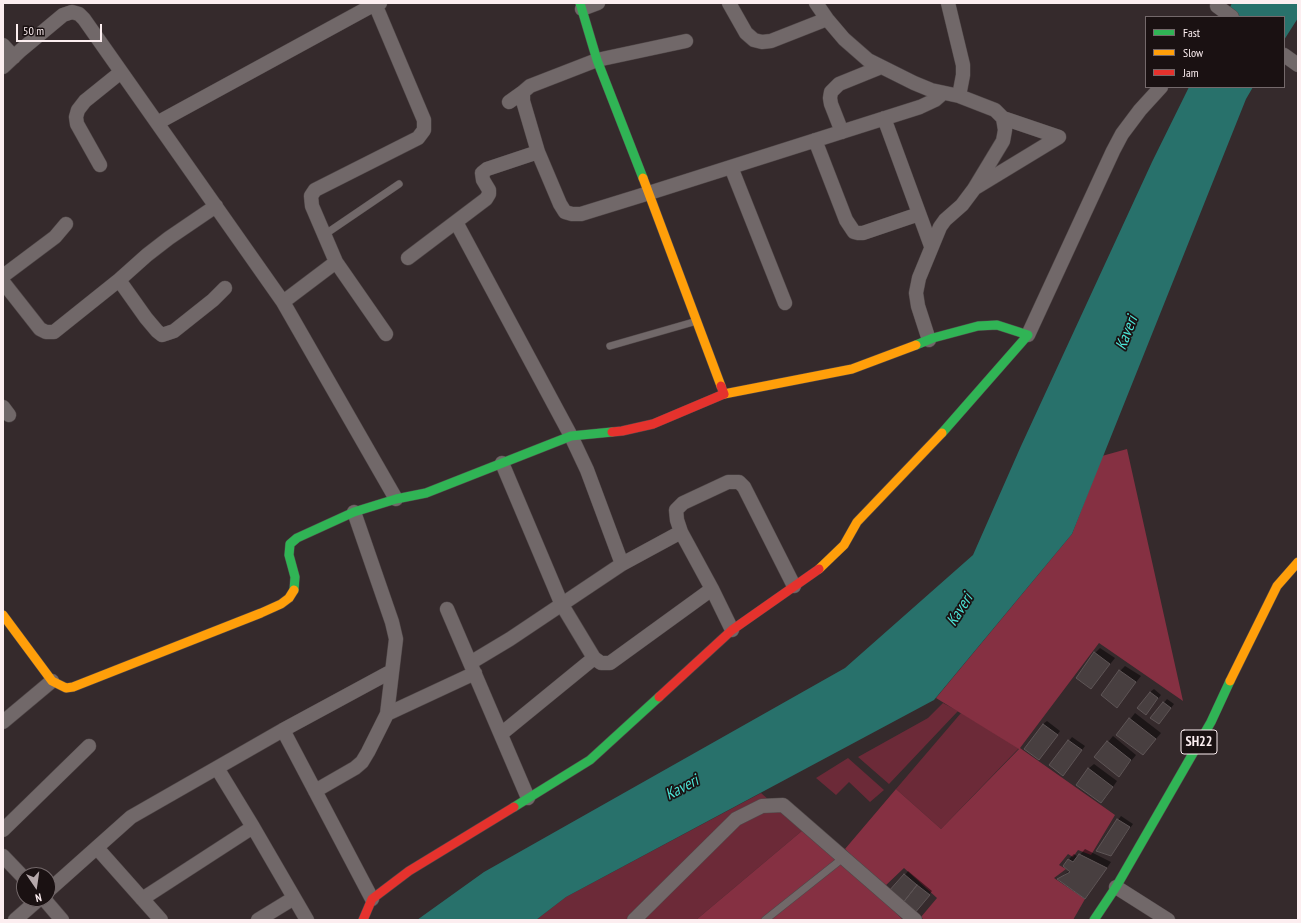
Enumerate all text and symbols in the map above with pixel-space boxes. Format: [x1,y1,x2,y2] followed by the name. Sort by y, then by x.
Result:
[18,16,104,42] scale bar
[1145,16,1285,88] legend
[23,23,44,38] text: 50 m
[1183,25,1200,40] text: Fast
[1183,45,1203,60] text: Slow
[1183,65,1199,80] text: Jam
[1112,313,1142,353] water label: Kaveri
[943,590,977,630] water label: Kaveri
[1181,730,1217,754] road number: SH22
[662,771,702,805] water label: Kaveri
[16,867,56,907] north arrow
[34,890,43,905] text: N

